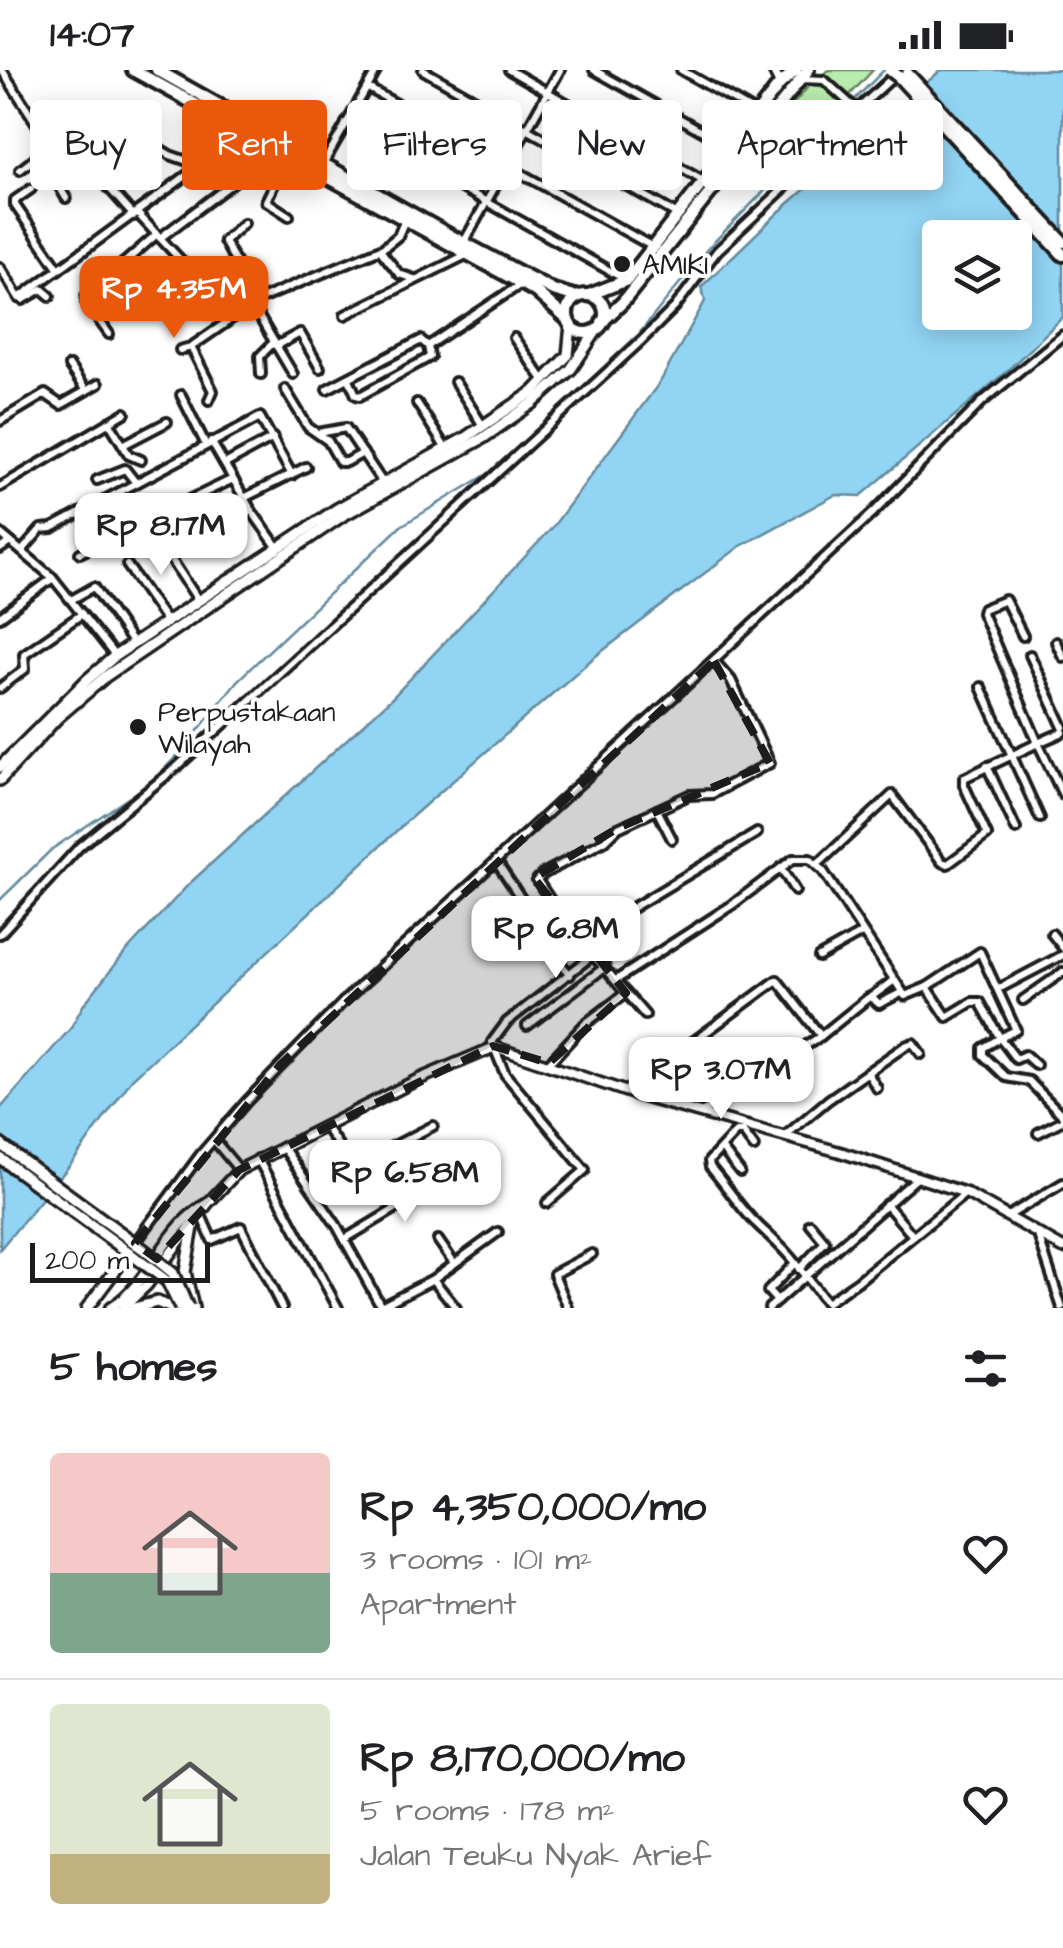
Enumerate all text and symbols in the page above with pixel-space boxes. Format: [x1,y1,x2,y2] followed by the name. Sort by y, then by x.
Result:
[50,9,134,61] text: 14:07
[30,100,162,190] chip: Buy
[182,100,327,190] chip: Rent
[347,100,522,190] chip: Filters
[542,100,682,190] chip: New
[702,100,943,190] chip: Apartment
[922,220,1032,330] map controls
[922,220,1032,330] button: layers
[642,246,709,285] place label: AMIKI
[611,253,633,275] marker: AMIKI
[71,256,277,341] pin: Rp 4.35M
[101,266,247,311] text: Rp 4.35M
[58,493,264,578] pin: Rp 8.17M
[97,503,225,548] text: Rp 8.17M
[158,693,336,766] place label: Perpustakaan Wilayah
[127,716,149,738] marker: Perpustakaan Wilayah
[464,896,648,981] pin: Rp 6.8M
[493,906,619,951] text: Rp 6.8M
[618,1037,824,1122] pin: Rp 3.07M
[651,1047,791,1092] text: Rp 3.07M
[302,1140,508,1225] pin: Rp 6.58M
[331,1150,479,1195] text: Rp 6.58M
[30,1238,210,1282] scale bar
[45,1241,129,1280] text: 200 m
[50,1339,217,1397] text: 5 homes
[958,1341,1013,1396] icon: filters
[360,1479,706,1537] text: Rp 4,350,000/mo
[130,1493,250,1613] icon: home
[958,1526,1013,1581] icon: heart
[360,1537,592,1582] text: 3 rooms · 101 m²
[360,1582,516,1627] text: Apartment
[360,1730,685,1788] text: Rp 8,170,000/mo
[130,1744,250,1864] icon: home
[958,1777,1013,1832] icon: heart
[360,1788,614,1833] text: 5 rooms · 178 m²
[360,1833,711,1878] text: Jalan Teuku Nyak Arief

